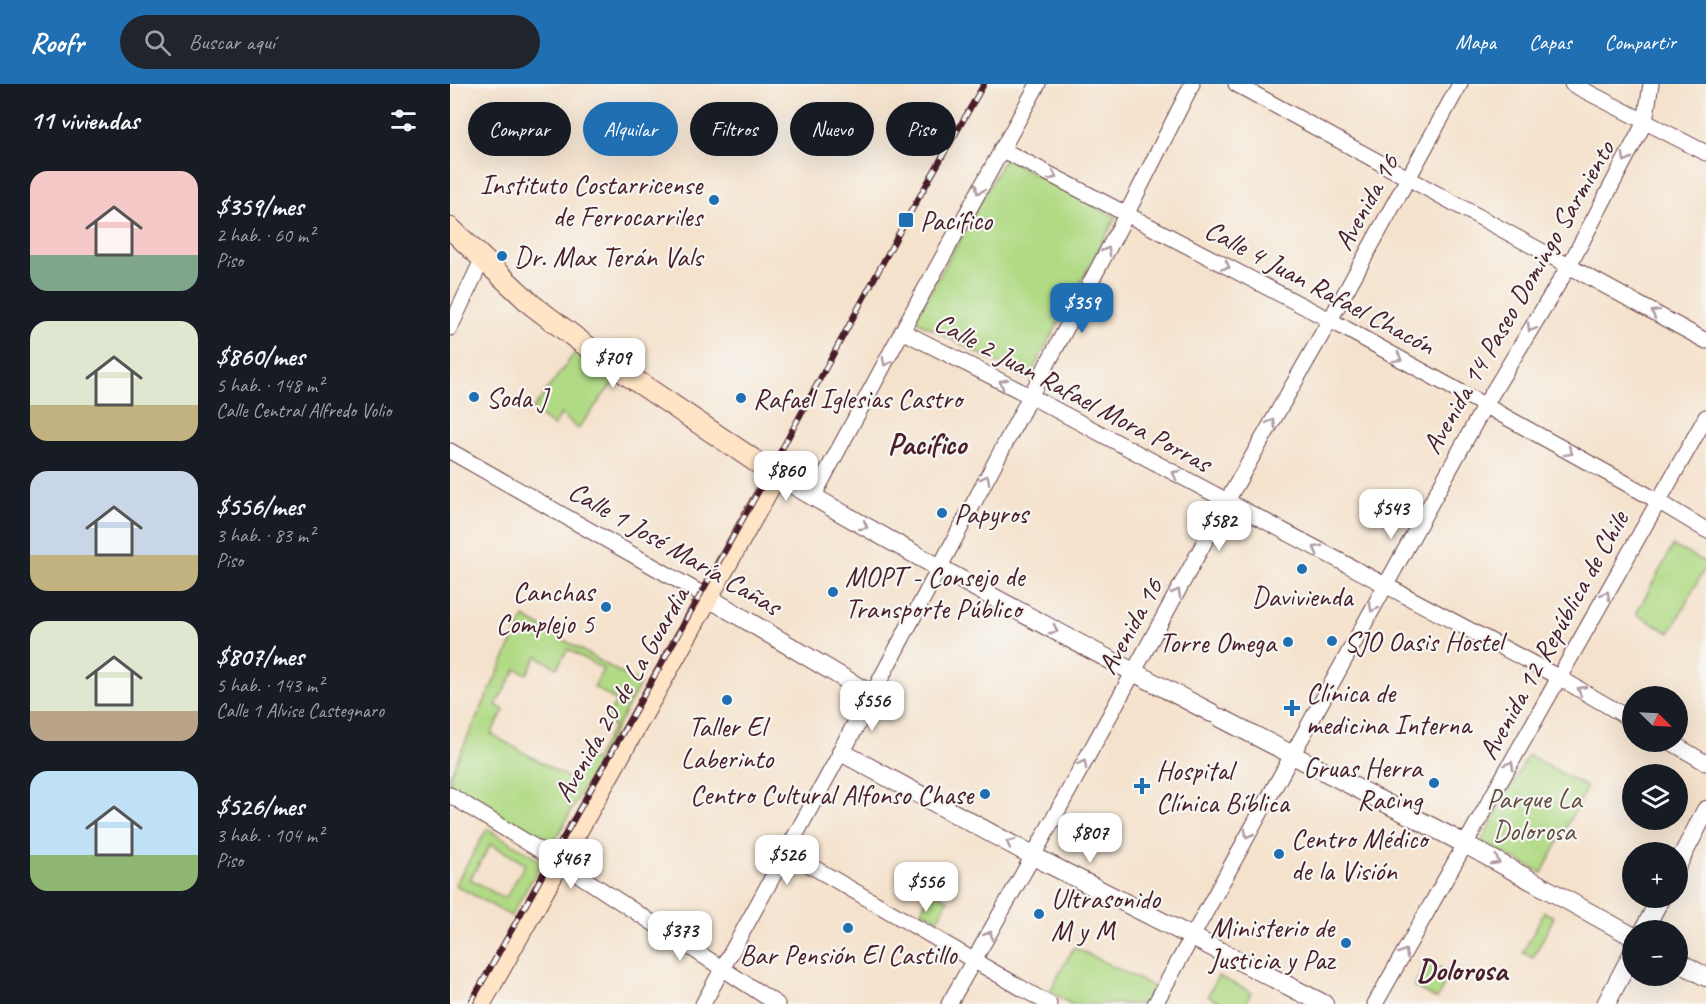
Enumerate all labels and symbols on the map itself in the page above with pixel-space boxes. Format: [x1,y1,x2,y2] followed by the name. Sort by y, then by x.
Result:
[1414,132,1623,460] street label: Avenida 14 Paseo Domingo Sarmiento
[1325,147,1407,256] street label: Avenida 16
[1622,152,1633,163] one-way arrow
[480,167,704,234] place label: Instituto Costarricense de Ferrocarriles
[1047,169,1058,180] one-way arrow
[975,184,986,194] one-way arrow
[707,193,721,207] marker: Instituto Costarricense de Ferrocarriles
[920,203,994,238] place label: Pacífico
[897,211,915,229] marker: Pacífico
[1199,212,1442,363] street label: Calle 4 Juan Rafael Chacón
[514,239,705,274] place label: Dr. Max Terán Vals
[1100,246,1111,257] one-way arrow
[495,249,509,263] marker: Dr. Max Terán Vals
[1220,259,1231,270] one-way arrow
[1046,283,1118,334] pin: $359
[929,304,1219,481] street label: Calle 2 Juan Rafael Mora Porras
[1650,309,1661,320] one-way arrow
[1527,322,1538,332] one-way arrow
[577,338,649,389] pin: $709
[1392,350,1403,362] one-way arrow
[882,355,893,366] one-way arrow
[999,379,1010,390] one-way arrow
[486,380,551,415] place label: Soda J
[753,381,965,416] place label: Rafael Iglesias Castro
[467,390,481,404] marker: Soda J
[734,391,748,405] marker: Rafael Iglesias Castro
[1265,419,1276,429] one-way arrow
[888,425,968,463] district label: Pacífico
[1563,444,1573,456] one-way arrow
[750,451,822,502] pin: $860
[1172,470,1182,481] one-way arrow
[563,473,789,624] street label: Calle 1 José María Cañas
[979,474,990,485] one-way arrow
[1355,489,1427,540] pin: $543
[954,496,1030,531] place label: Papyros
[1183,501,1255,552] pin: $582
[1470,503,1637,765] street label: Avenida 12 República de Chile
[935,506,949,520] marker: Papyros
[858,519,869,530] one-way arrow
[1313,545,1323,556] one-way arrow
[845,559,1026,626] place label: MOPT - Consejo de Transporte Público
[1295,562,1309,576] marker: Davivienda
[1089,571,1171,680] street label: Avenida 16
[496,574,596,641] place label: Canchas Complejo 5
[545,578,698,808] street label: Avenida 20 de La Guardia
[1252,579,1354,614] place label: Davivienda
[826,585,840,599] marker: MOPT - Consejo de Transporte Público
[1170,589,1181,600] one-way arrow
[1599,591,1610,601] one-way arrow
[599,600,613,614] marker: Canchas Complejo 5
[1369,601,1380,612] one-way arrow
[1048,623,1058,634] one-way arrow
[1344,624,1508,659] place label: SJO Oasis Hostel
[1159,625,1278,660] place label: Torre Omega
[1325,634,1339,648] marker: SJO Oasis Hostel
[1281,635,1295,649] marker: Torre Omega
[1306,675,1473,742] place label: Clínica de medicina Interna
[836,681,908,732] pin: $556
[1577,686,1587,698] one-way arrow
[1622,686,1688,752] north arrow
[720,693,734,707] marker: Taller El Laberinto
[1283,699,1301,717] marker: Clínica de medicina Interna
[681,709,775,776] place label: Taller El Laberinto
[1303,750,1424,817] place label: Gruas Herra Racing
[1156,753,1290,820] place label: Hospital Clínica Bíblica
[1076,760,1088,771] one-way arrow
[1503,761,1514,771] one-way arrow
[1427,776,1441,790] marker: Gruas Herra Racing
[690,777,975,812] place label: Centro Cultural Alfonso Chase
[1133,777,1151,795] marker: Hospital Clínica Bíblica
[1486,781,1583,848] park label: Parque La Dolorosa
[978,787,992,801] marker: Centro Cultural Alfonso Chase
[1054,813,1126,864] pin: $807
[1291,821,1430,888] place label: Centro Médico de la Visión
[1244,827,1255,838] one-way arrow
[751,835,823,886] pin: $526
[535,839,607,890] pin: $467
[1006,839,1017,850] one-way arrow
[1272,847,1286,861] marker: Centro Médico de la Visión
[1490,854,1500,865] one-way arrow
[890,862,962,913] pin: $556
[1051,881,1162,948] place label: Ultrasonido M y M
[1032,907,1046,921] marker: Ultrasonido M y M
[1207,910,1336,977] place label: Ministerio de Justicia y Paz
[644,911,716,962] pin: $373
[841,921,855,935] marker: Bar Pensión El Castillo
[982,931,993,941] one-way arrow
[1339,936,1353,950] marker: Ministerio de Justicia y Paz
[739,937,959,972] place label: Bar Pensión El Castillo
[1396,949,1408,959] one-way arrow
[1417,951,1510,989] district label: Dolorosa

